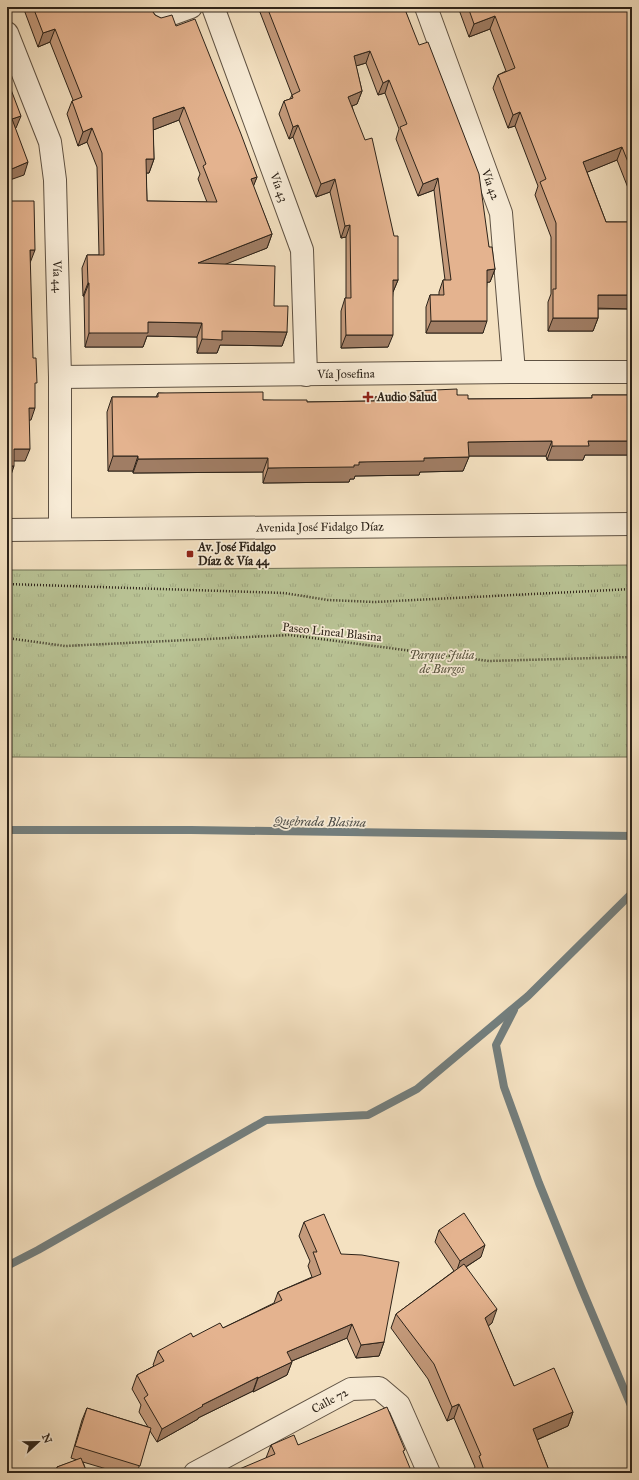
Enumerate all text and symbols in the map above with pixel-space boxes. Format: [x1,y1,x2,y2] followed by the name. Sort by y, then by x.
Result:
[478,166,503,202] street label: Vía 42
[267,170,291,204] street label: Vía 43
[50,259,65,293] street label: Vía 44
[316,367,376,382] street label: Vía Josefina
[376,390,438,404] place label: Audio Salud
[362,391,374,403] marker: Audio Salud
[255,519,384,535] street label: Avenida José Fidalgo Díaz
[197,540,276,569] place label: Av. José Fidalgo Díaz & Vía 44
[185,549,195,559] marker: Av. José Fidalgo Díaz & Vía 44
[282,620,383,644] street label: Paseo Lineal Blasina
[410,648,475,676] park label: Parque Julia de Burgos
[273,813,366,831] water label: Quebrada Blasina
[309,1385,351,1416] street label: Calle 72
[18,1422,58,1462] north arrow
[39,1432,55,1446] text: N

